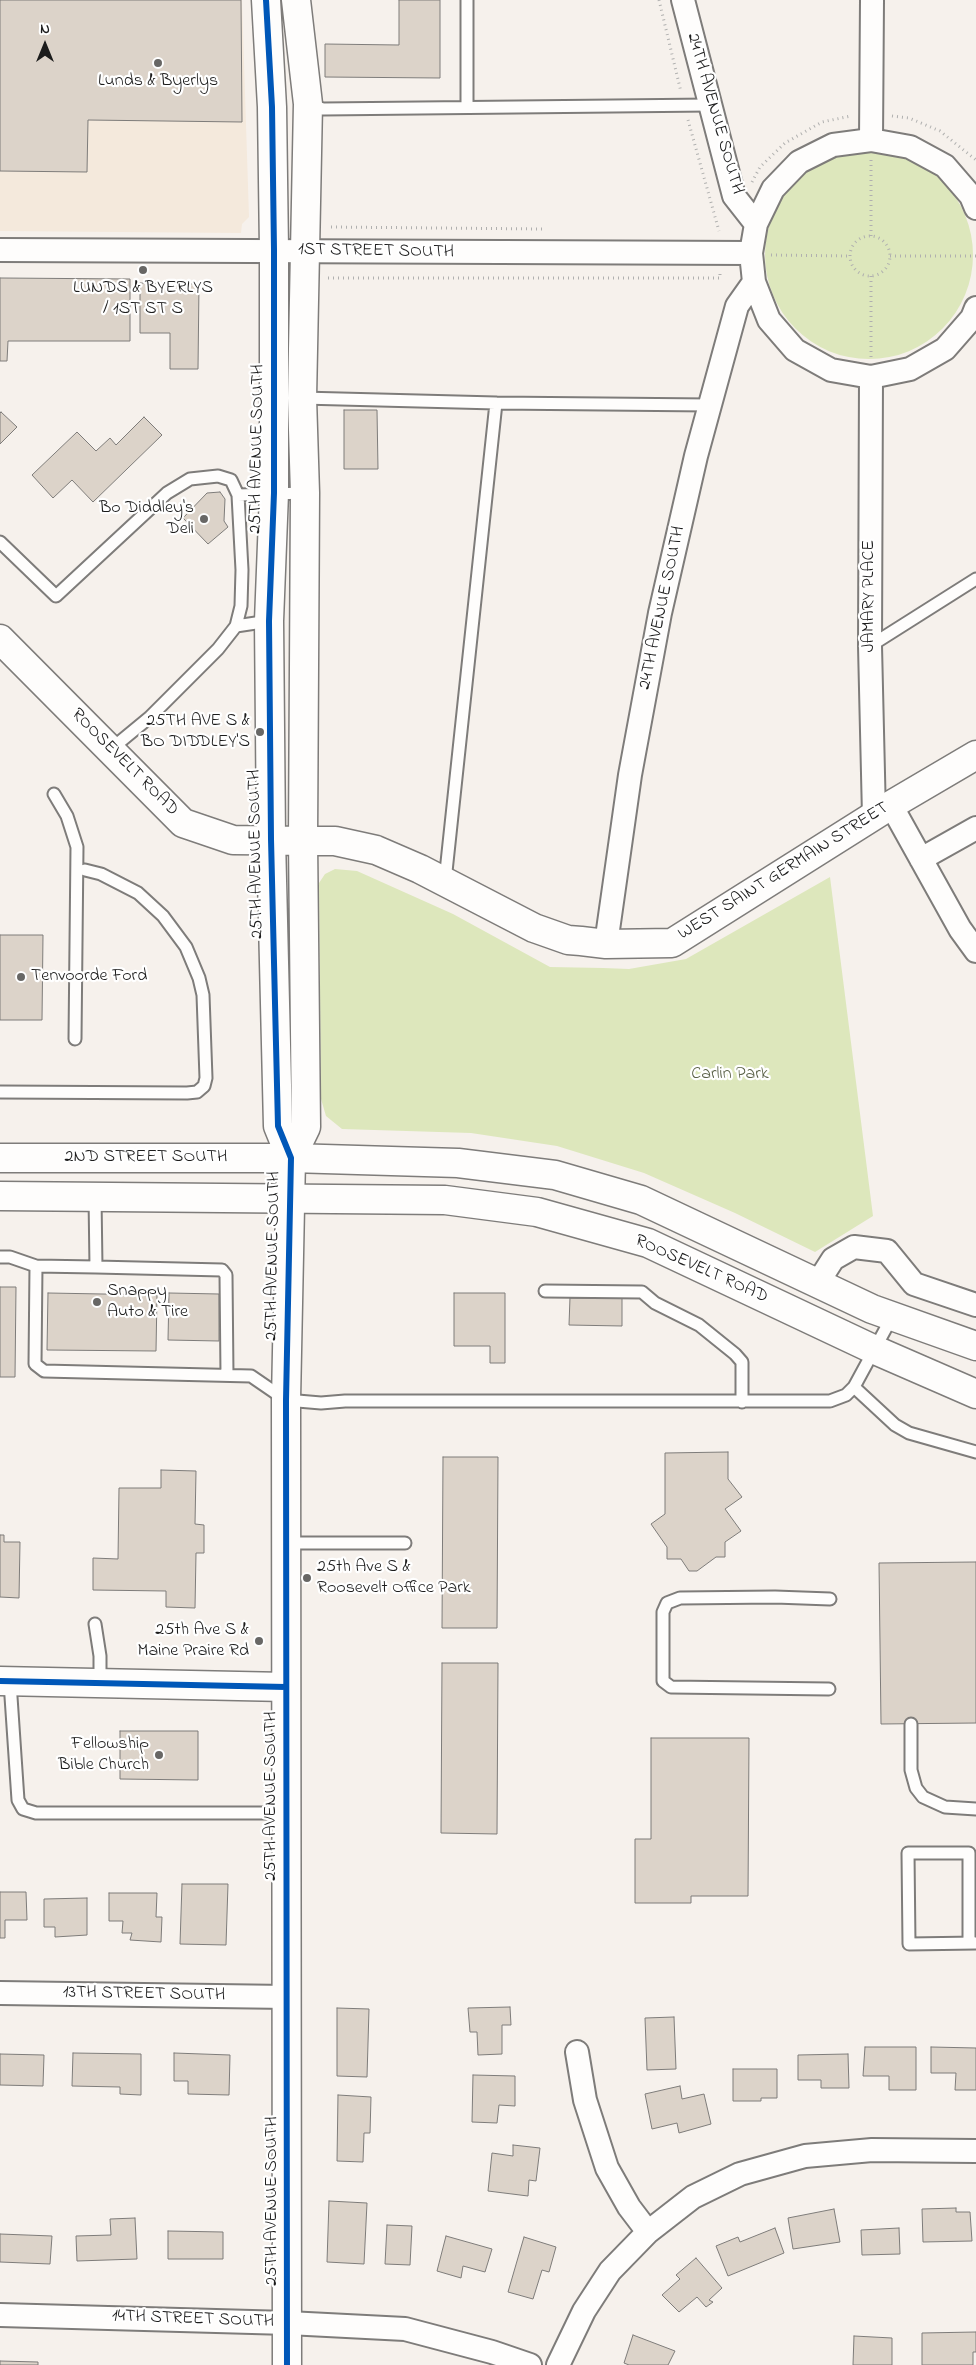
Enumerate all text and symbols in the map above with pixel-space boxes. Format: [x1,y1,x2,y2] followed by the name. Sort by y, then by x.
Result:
[40,19,50,40] text: N
[20,20,70,70] north arrow
[681,31,747,197] street label: 24TH AVENUE SOUTH
[152,57,164,69] marker: Lunds & Byerlys
[98,71,218,93] place label: Lunds & Byerlys
[298,240,454,264] street label: 1ST STREET SOUTH
[137,264,149,276] marker: LUNDS & BYERLYS / 1ST ST S
[73,278,213,320] place label: LUNDS & BYERLYS / 1ST ST S
[246,364,270,534] street label: 25TH AVENUE SOUTH
[99,498,194,540] place label: Bo Diddley's Deli
[198,513,210,525] marker: Bo Diddley's Deli
[635,524,691,692] street label: 24TH AVENUE SOUTH
[859,540,881,652] street label: JAMARY PLACE
[66,705,182,821] street label: ROOSEVELT ROAD
[141,711,250,754] place label: 25TH AVE S & BO DIDDLEY'S
[254,726,266,738] marker: 25TH AVE S & BO DIDDLEY'S
[245,769,269,939] street label: 25TH AVENUE SOUTH
[675,798,893,946] street label: WEST SAINT GERMAIN STREET
[31,966,147,988] place label: Tenvoorde Ford
[15,971,27,983] marker: Tenvoorde Ford
[691,1064,769,1086] park label: Carlin Park
[65,1147,227,1169] street label: 2ND STREET SOUTH
[262,1171,286,1341] street label: 25TH AVENUE SOUTH
[631,1231,771,1309] street label: ROOSEVELT ROAD
[107,1281,188,1324] place label: Snappy Auto & Tire
[91,1296,103,1308] marker: Snappy Auto & Tire
[317,1557,471,1600] place label: 25th Ave S & Roosevelt Office Park
[301,1572,313,1584] marker: 25th Ave S & Roosevelt Office Park
[138,1620,249,1662] place label: 25th Ave S & Maine Praire Rd
[253,1635,265,1647] marker: 25th Ave S & Maine Praire Rd
[261,1711,283,1881] street label: 25TH AVENUE SOUTH
[58,1734,149,1776] place label: Fellowship Bible Church
[153,1749,165,1761] marker: Fellowship Bible Church
[63,1983,225,2007] street label: 13TH STREET SOUTH
[262,2116,284,2286] street label: 25TH AVENUE SOUTH
[111,2306,275,2334] street label: 14TH STREET SOUTH

